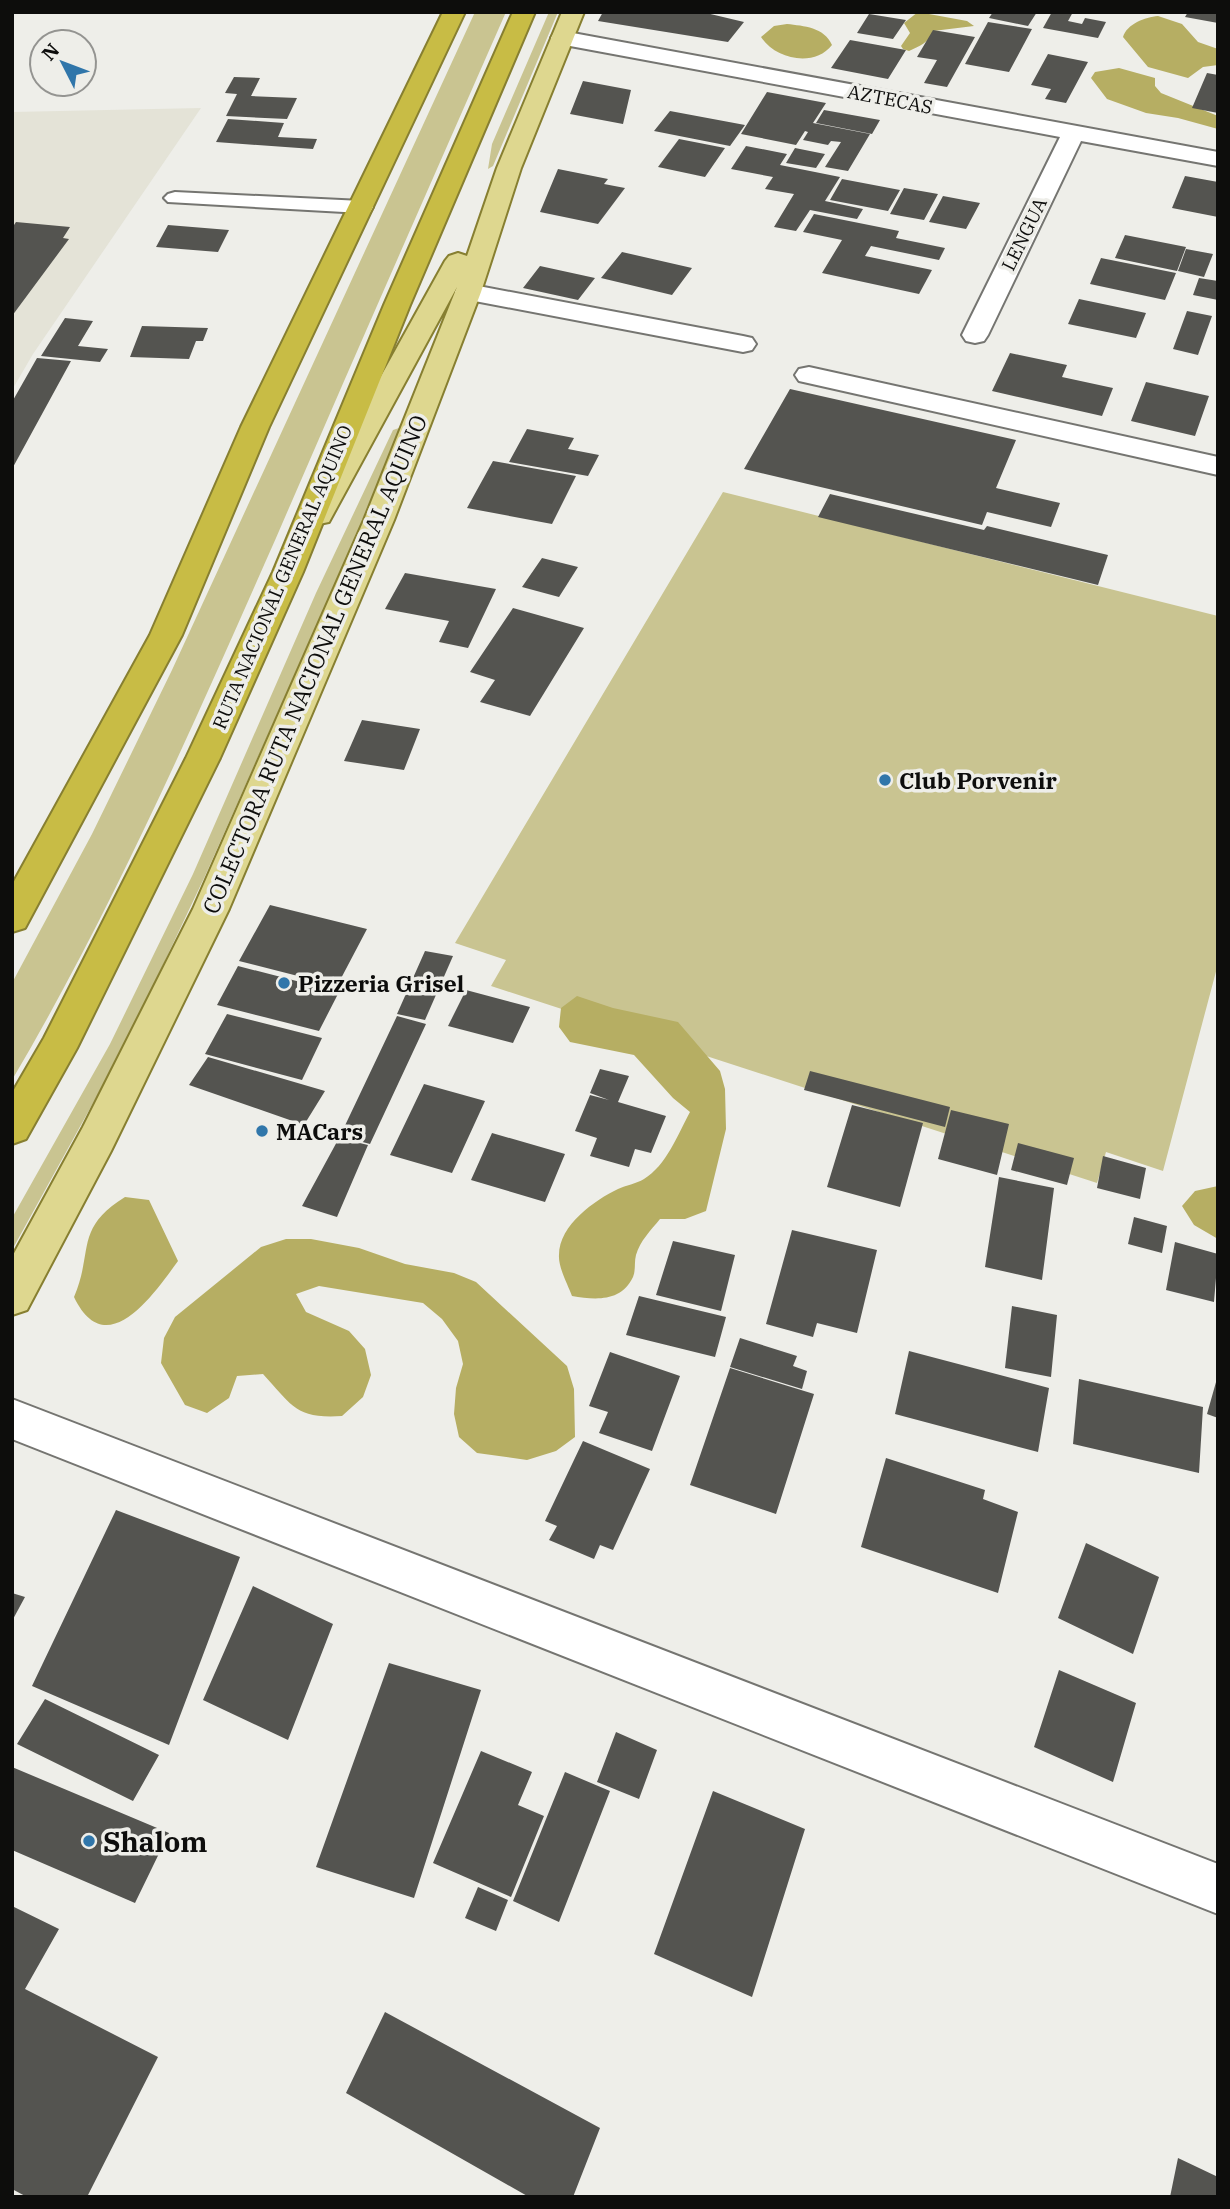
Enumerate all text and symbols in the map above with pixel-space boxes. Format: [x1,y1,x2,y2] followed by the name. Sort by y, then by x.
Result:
[28,28,98,98] north arrow
[36,38,64,65] text: N
[846,79,934,119] street label: AZTECAS
[996,193,1052,275] street label: LENGUA
[195,410,433,918] street label: COLECTORA RUTA NACIONAL GENERAL AQUINO
[207,421,357,733] street label: RUTA NACIONAL GENERAL AQUINO
[899,765,1057,795] place label: Club Porvenir
[877,772,893,788] marker: Club Porvenir
[298,968,464,998] place label: Pizzeria Grisel
[276,975,292,991] marker: Pizzeria Grisel
[276,1116,363,1146] place label: MACars
[254,1123,270,1139] marker: MACars
[103,1823,207,1860] place label: Shalom
[81,1833,97,1849] marker: Shalom

